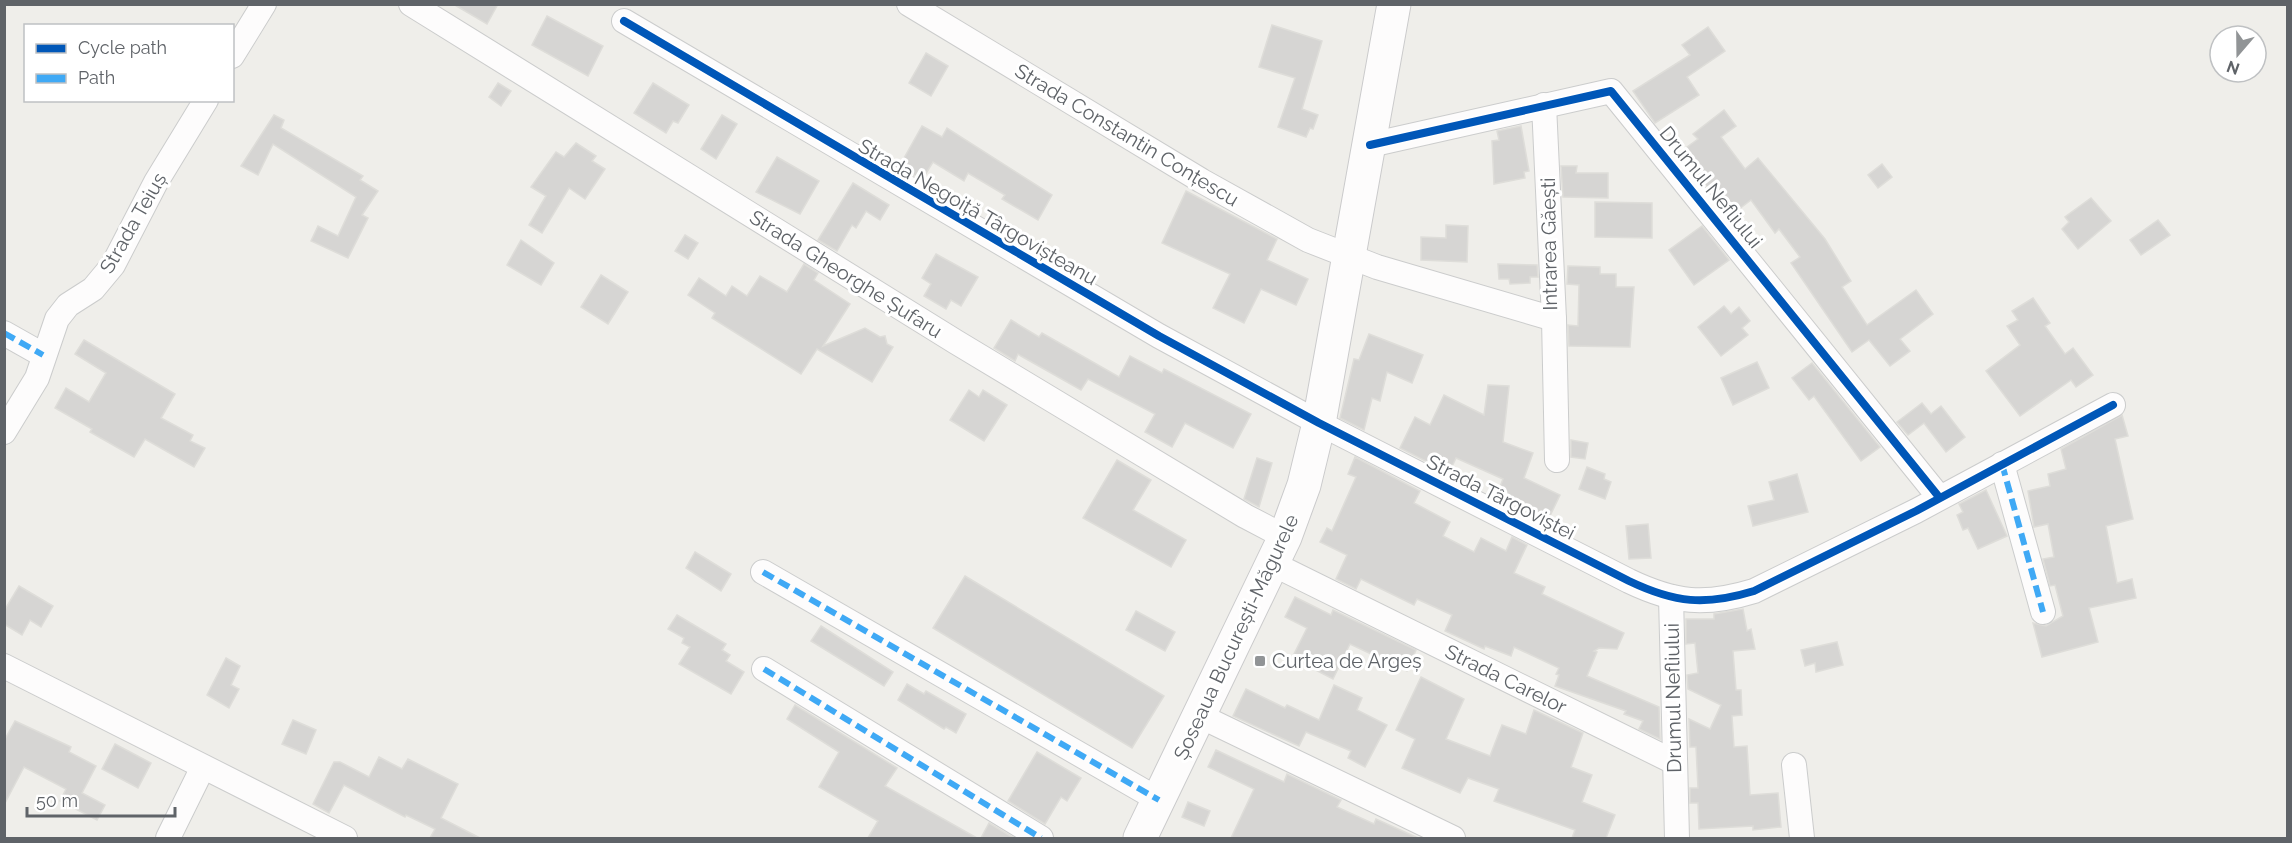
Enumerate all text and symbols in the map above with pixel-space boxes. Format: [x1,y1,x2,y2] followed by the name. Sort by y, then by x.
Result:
[24,24,234,102] legend
[2208,24,2268,84] north arrow
[78,37,167,58] text: Cycle path
[2224,57,2242,79] text: N
[1011,59,1243,211] street label: Strada Constantin Conțescu
[78,67,115,88] text: Path
[1655,121,1767,253] street label: Drumul Nefliului
[854,134,1102,290] street label: Strada Negoiță Târgovișteanu
[95,169,171,277] street label: Strada Teiuș
[1536,177,1562,311] street label: Intrarea Găești
[745,205,947,343] street label: Strada Gheorghe Șufaru
[1423,449,1579,545] street label: Strada Târgoviștei
[1168,510,1304,764] street label: Șoseaua București-Măgurele
[1660,623,1686,773] street label: Drumul Nefliului
[1441,639,1571,719] street label: Strada Carelor
[1272,649,1422,673] place label: Curtea de Argeș
[1253,654,1267,668] marker: Curtea de Argeș
[27,780,176,818] scale bar
[36,790,78,811] text: 50 m

